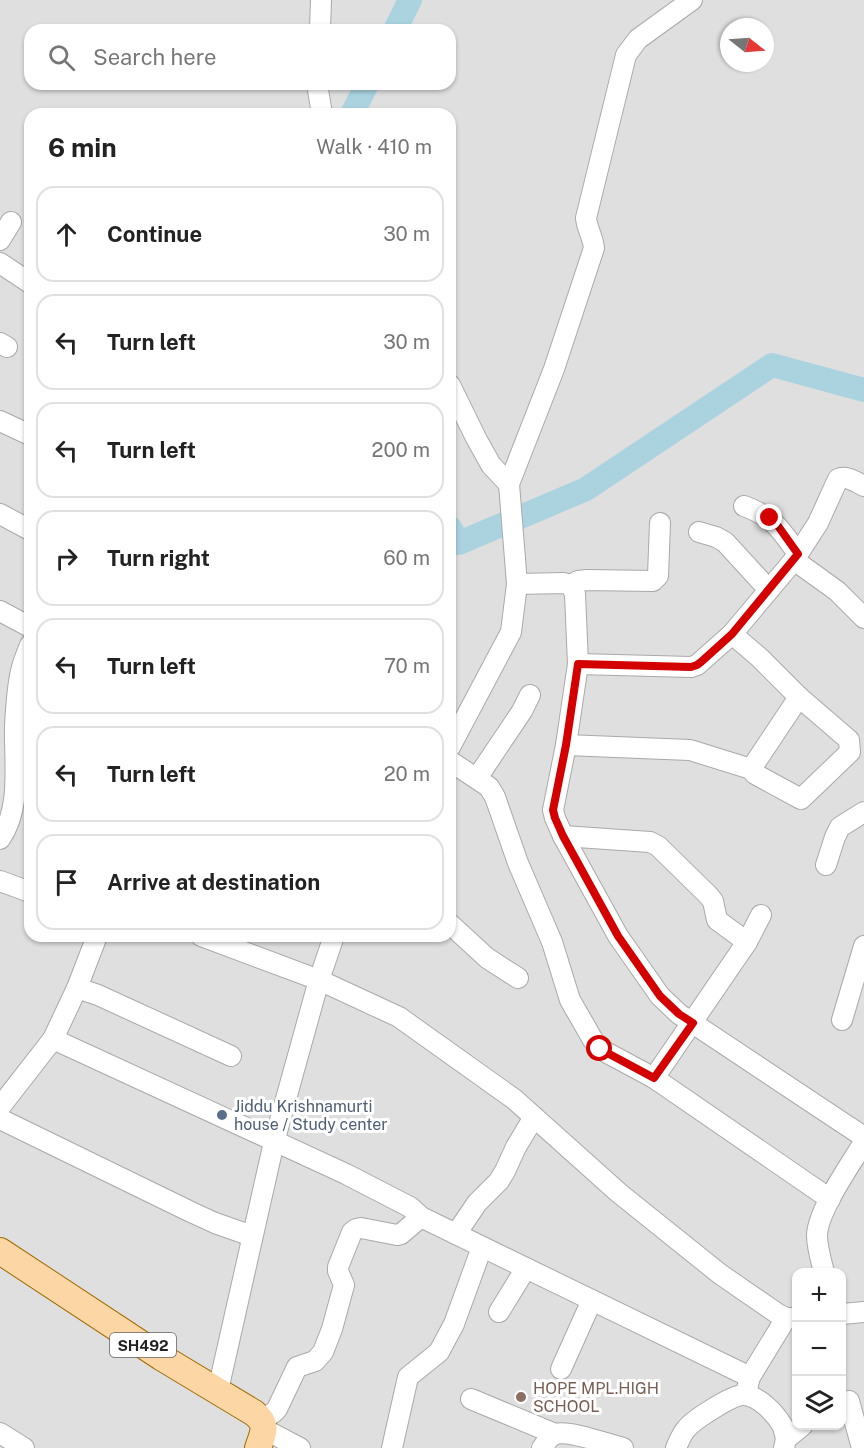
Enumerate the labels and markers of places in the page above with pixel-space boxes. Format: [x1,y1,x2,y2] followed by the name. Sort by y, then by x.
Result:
[234,1097,387,1134] place label: Jiddu Krishnamurti house / Study center
[215,1108,229,1122] marker: Jiddu Krishnamurti house / Study center
[533,1379,659,1416] place label: HOPE MPL.HIGH SCHOOL
[514,1390,528,1404] marker: HOPE MPL.HIGH SCHOOL

